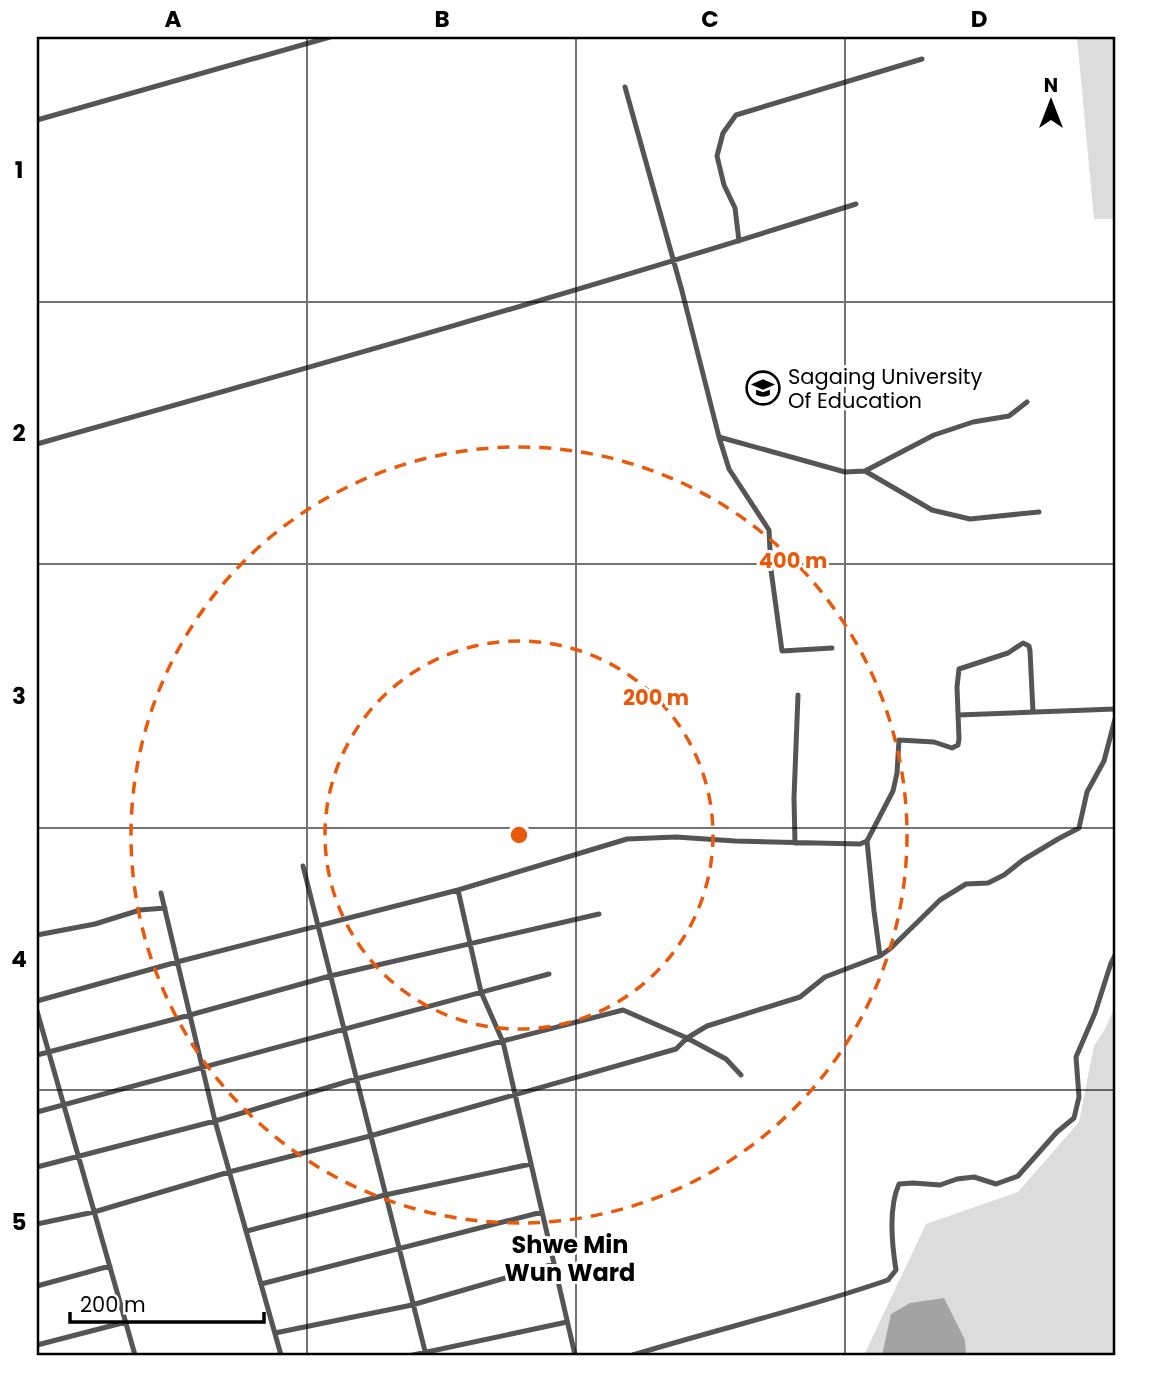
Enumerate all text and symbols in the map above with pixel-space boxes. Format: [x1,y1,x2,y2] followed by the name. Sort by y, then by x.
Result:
[165,3,182,35] text: A
[434,3,450,35] text: B
[701,3,719,35] text: C
[971,3,987,35] text: D
[1016,66,1086,136] north arrow
[1044,72,1058,99] text: N
[15,154,23,186] text: 1
[788,362,983,415] place label: Sagaing University Of Education
[744,369,782,407] school or university icon: Sagaing University Of Education
[12,417,26,449] text: 2
[759,546,827,575] text: 400 m
[12,680,26,712] text: 3
[623,683,689,712] text: 200 m
[507,823,531,847] centre of rings
[11,943,27,975] text: 4
[12,1206,26,1238] text: 5
[505,1228,635,1289] district label: Shwe Min Wun Ward
[70,1280,264,1324] scale bar
[80,1290,146,1319] text: 200 m

